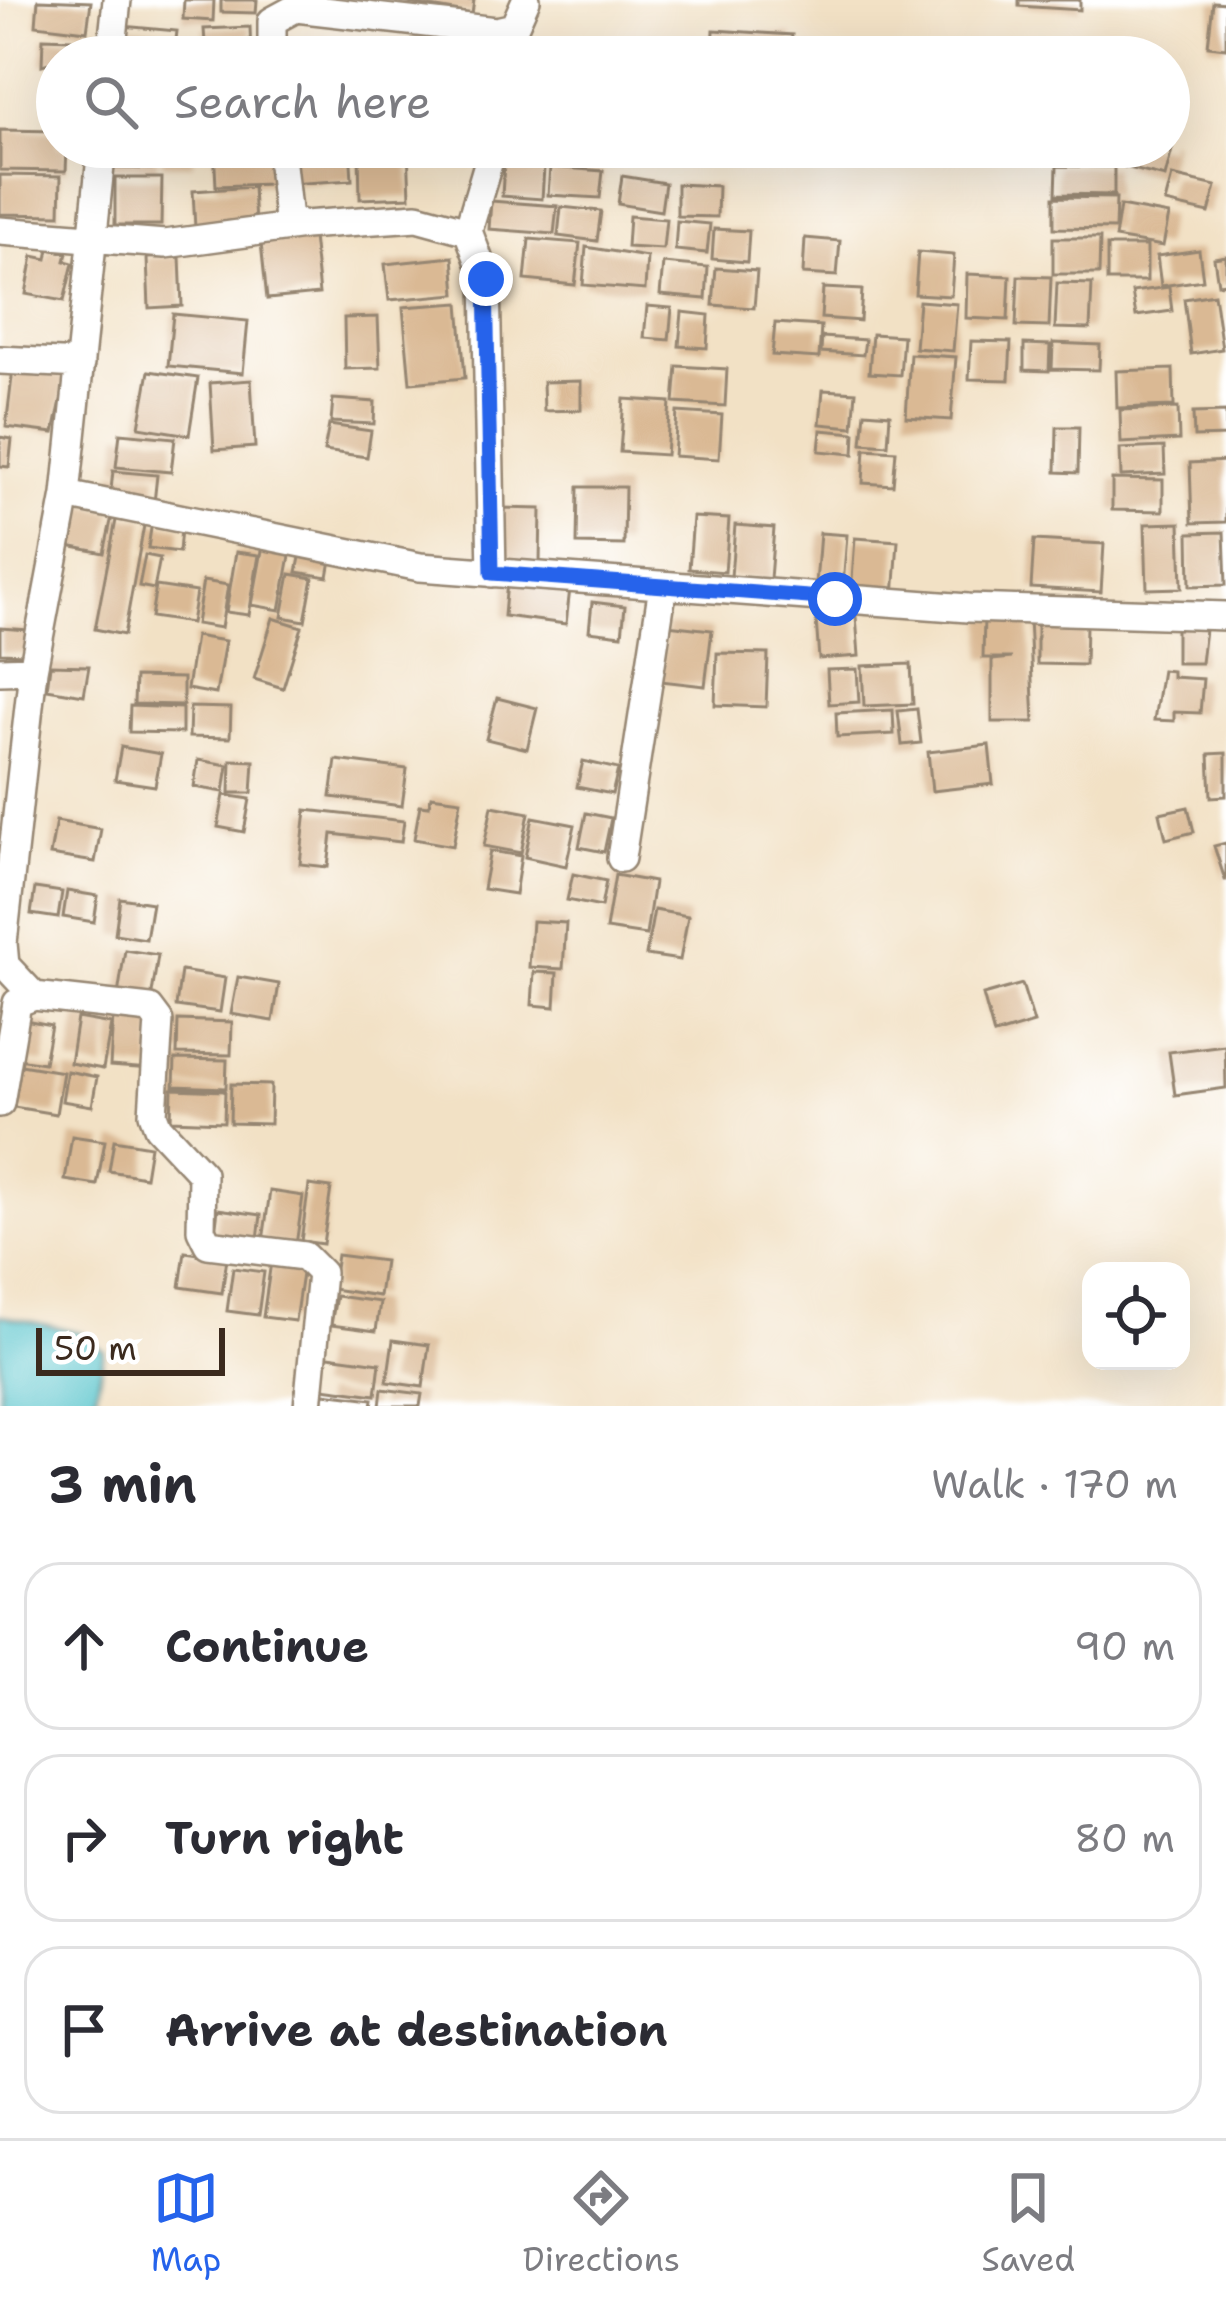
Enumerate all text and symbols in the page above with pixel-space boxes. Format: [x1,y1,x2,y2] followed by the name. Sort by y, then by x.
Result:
[36,36,1190,168] search box
[78,69,144,135] icon: search
[174,72,431,132] text: Search here
[459,252,513,306] route end
[808,572,862,626] route start
[1082,1262,1190,1370] map controls
[1082,1262,1190,1370] button: locate
[36,1322,225,1375] scale bar
[54,1326,137,1371] text: 50 m
[48,1450,197,1518] text: 3 min
[931,1458,1178,1510] text: Walk · 170 m
[51,1613,117,1679] icon: ahead
[165,1616,369,1676] text: Continue
[1074,1620,1175,1672] text: 90 m
[51,1805,117,1871] icon: right
[165,1808,404,1868] text: Turn right
[1074,1812,1175,1864] text: 80 m
[51,1997,117,2063] icon: arrive
[165,2000,668,2060] text: Arrive at destination
[151,2165,221,2282] tab: Map
[523,2165,680,2282] tab: Directions
[982,2165,1075,2282] tab: Saved

